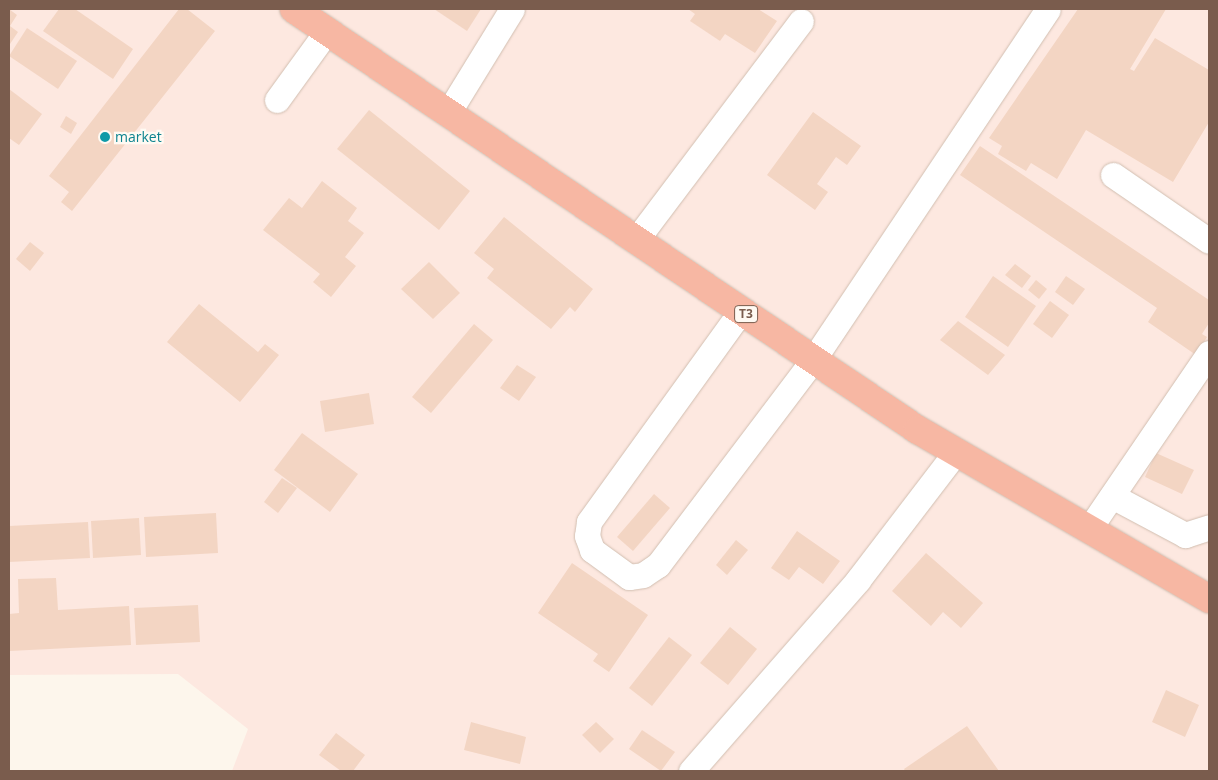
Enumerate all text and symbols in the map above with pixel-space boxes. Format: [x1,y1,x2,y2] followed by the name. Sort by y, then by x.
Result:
[115,129,162,145] place label: market
[99,131,111,143] marker: market
[734,304,758,324] road number: T3

